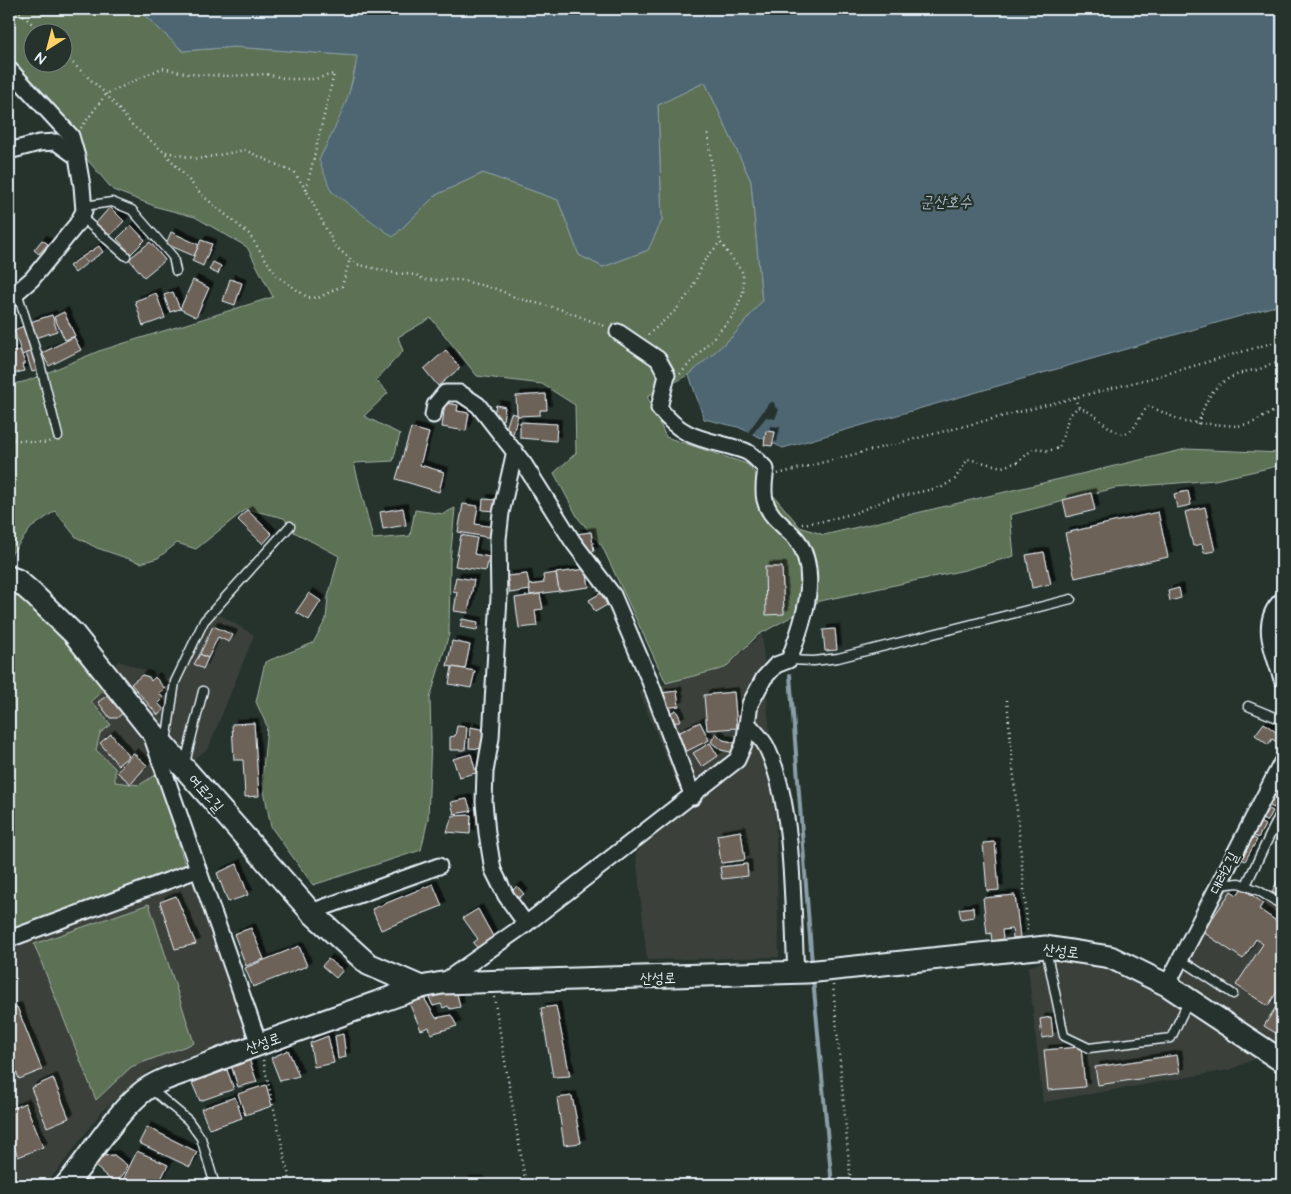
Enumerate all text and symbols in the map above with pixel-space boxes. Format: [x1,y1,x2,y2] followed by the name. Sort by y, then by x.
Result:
[22,22,72,72] north arrow
[31,47,50,68] text: N
[920,191,972,213] water label: 군산호수
[183,770,228,817] street label: 여로2길
[1205,849,1244,898] street label: 대려2길
[1042,939,1080,964] street label: 산성로
[640,968,676,989] street label: 산성로
[243,1027,284,1060] street label: 산성로

